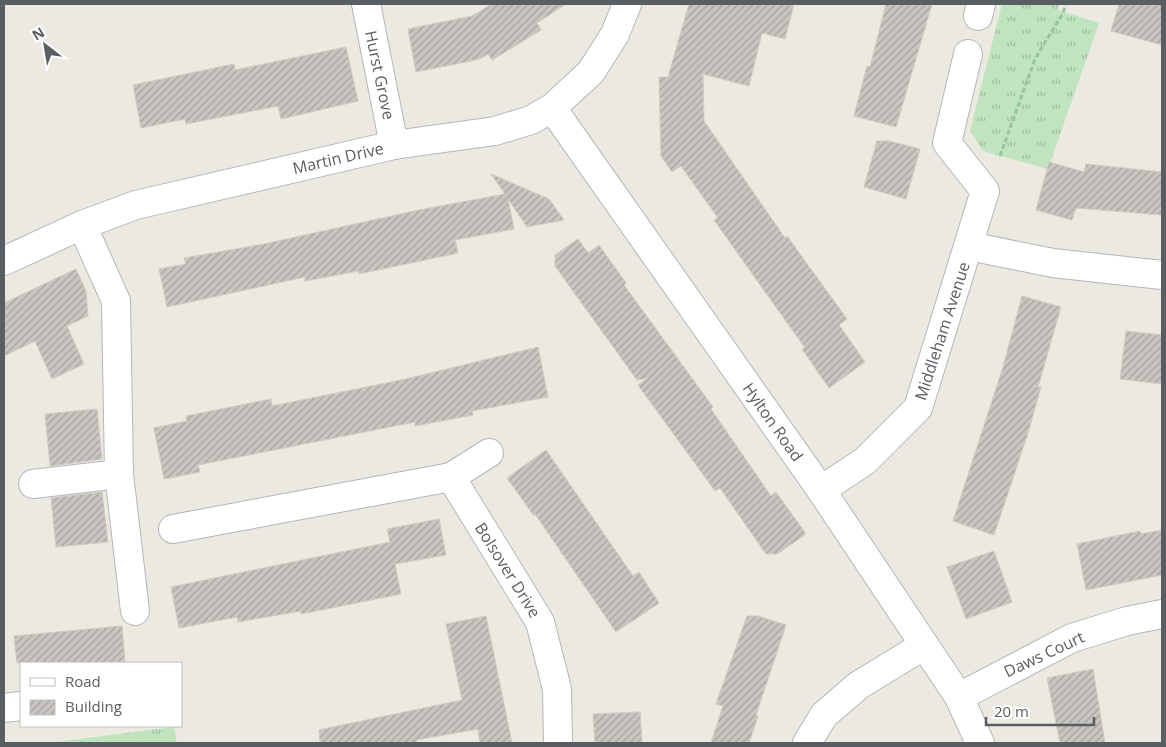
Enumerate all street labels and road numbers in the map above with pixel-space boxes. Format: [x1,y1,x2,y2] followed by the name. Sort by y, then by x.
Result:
[360,28,400,122] street label: Hurst Grove
[290,137,386,179] street label: Martin Drive
[909,259,975,403] street label: Middleham Avenue
[738,378,808,466] street label: Hylton Road
[470,518,546,622] street label: Bolsover Drive
[1000,626,1088,682] street label: Daws Court

